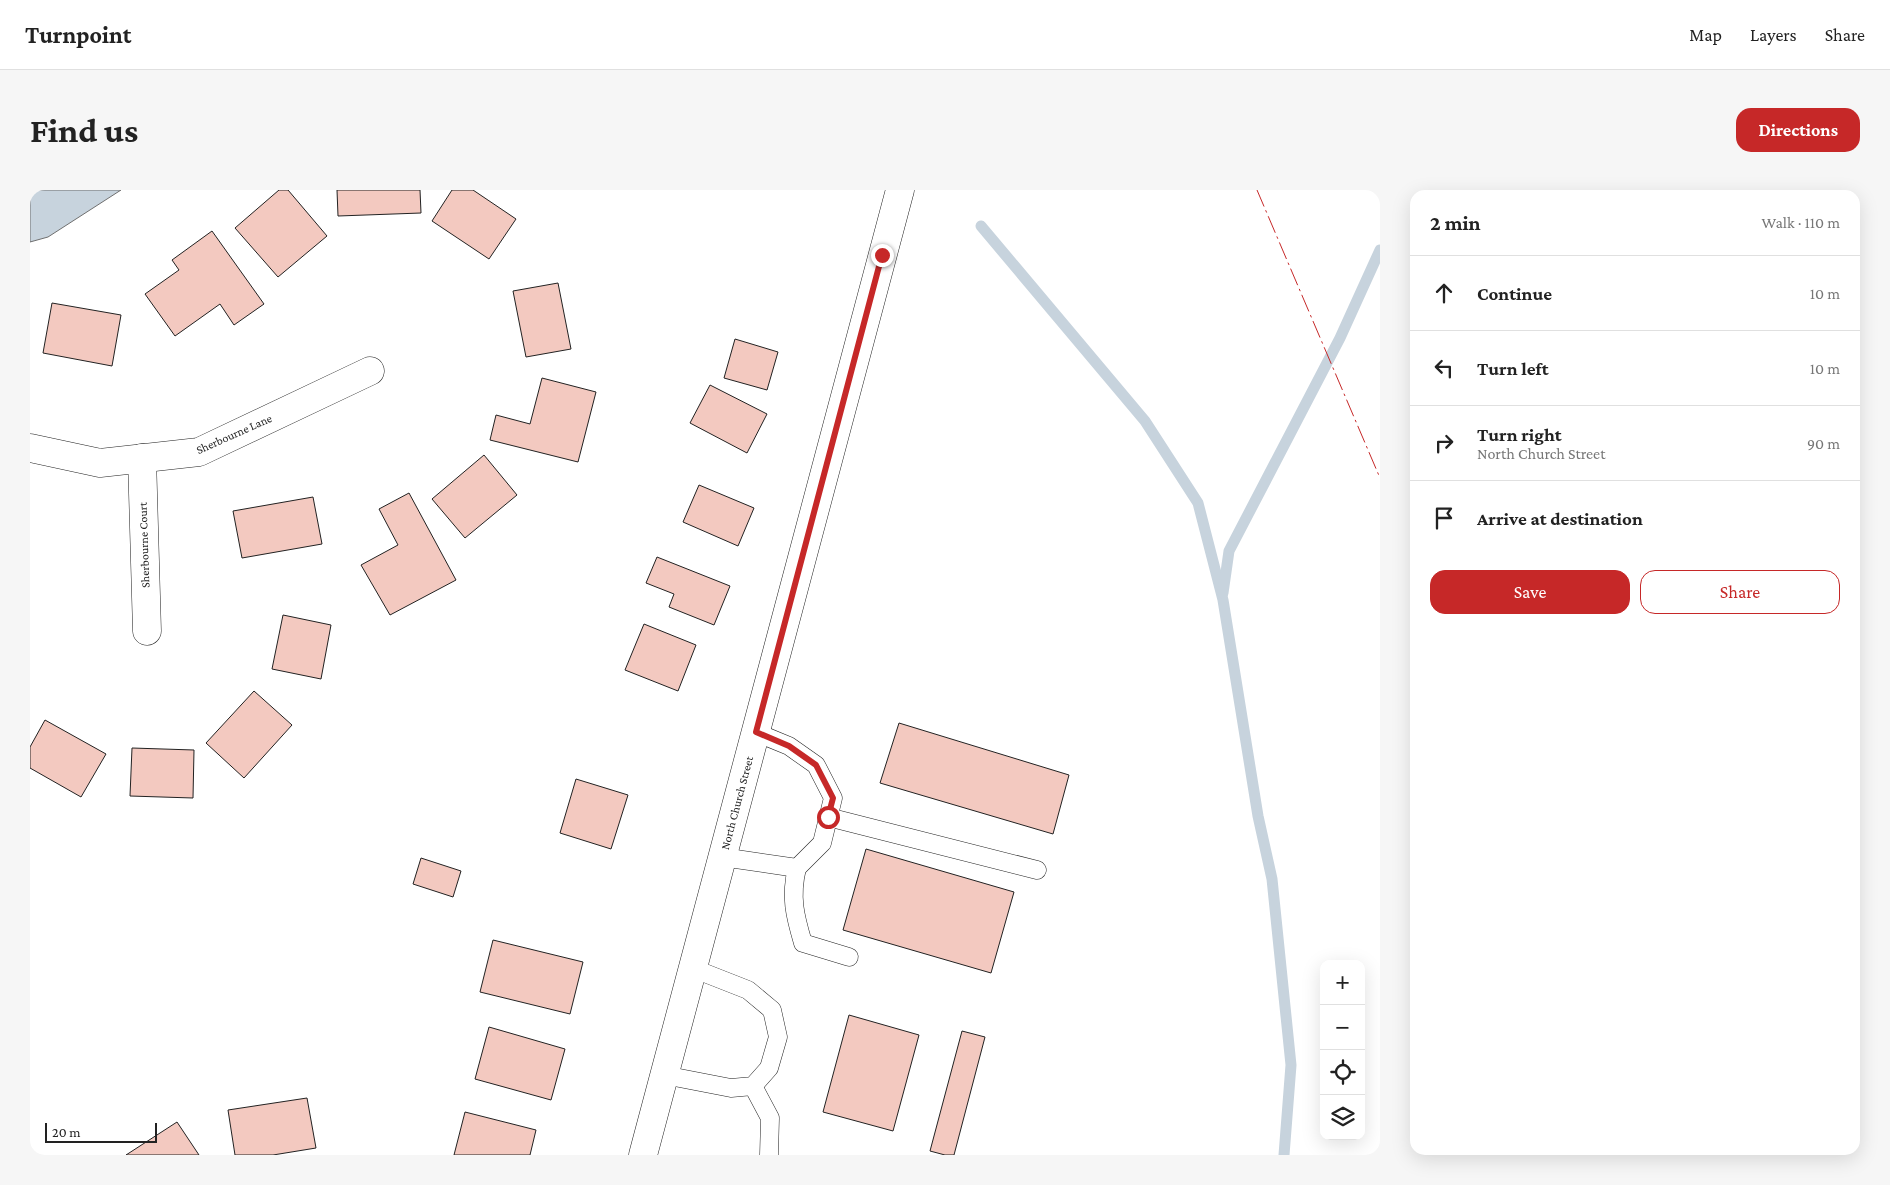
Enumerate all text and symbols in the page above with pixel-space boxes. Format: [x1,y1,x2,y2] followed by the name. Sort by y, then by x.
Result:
[25,21,131,48] text: Turnpoint
[1689,25,1722,45] text: Map
[1750,25,1797,45] text: Layers
[1825,25,1865,45] text: Share
[1736,108,1860,152] button: Directions
[30,111,138,150] text: Find us
[1430,211,1481,235] text: 2 min
[1761,214,1840,231] text: Walk · 110 m
[871,244,894,267] route end
[1430,279,1458,307] icon: ahead
[1477,283,1552,304] text: Continue
[1810,285,1840,302] text: 10 m
[1430,354,1458,382] icon: left
[1477,358,1549,379] text: Turn left
[1810,360,1840,377] text: 10 m
[194,411,274,457] street label: Sherbourne Lane
[1477,424,1562,445] text: Turn right
[1430,429,1458,457] icon: right
[1807,435,1840,452] text: 90 m
[1477,445,1605,462] text: North Church Street
[135,501,152,588] street label: Sherbourne Court
[1430,504,1458,532] icon: arrive
[1477,508,1643,529] text: Arrive at destination
[1430,570,1630,614] button: Save
[1640,570,1840,614] button: Share
[718,754,756,851] street label: North Church Street
[817,806,840,829] route start
[1320,960,1365,1140] map controls
[1320,960,1365,1005] button: +
[1320,1005,1365,1050] button: −
[1320,1050,1365,1095] button: locate
[1320,1095,1365,1140] button: layers
[45,1120,158,1143] scale bar
[52,1124,80,1140] text: 20 m

